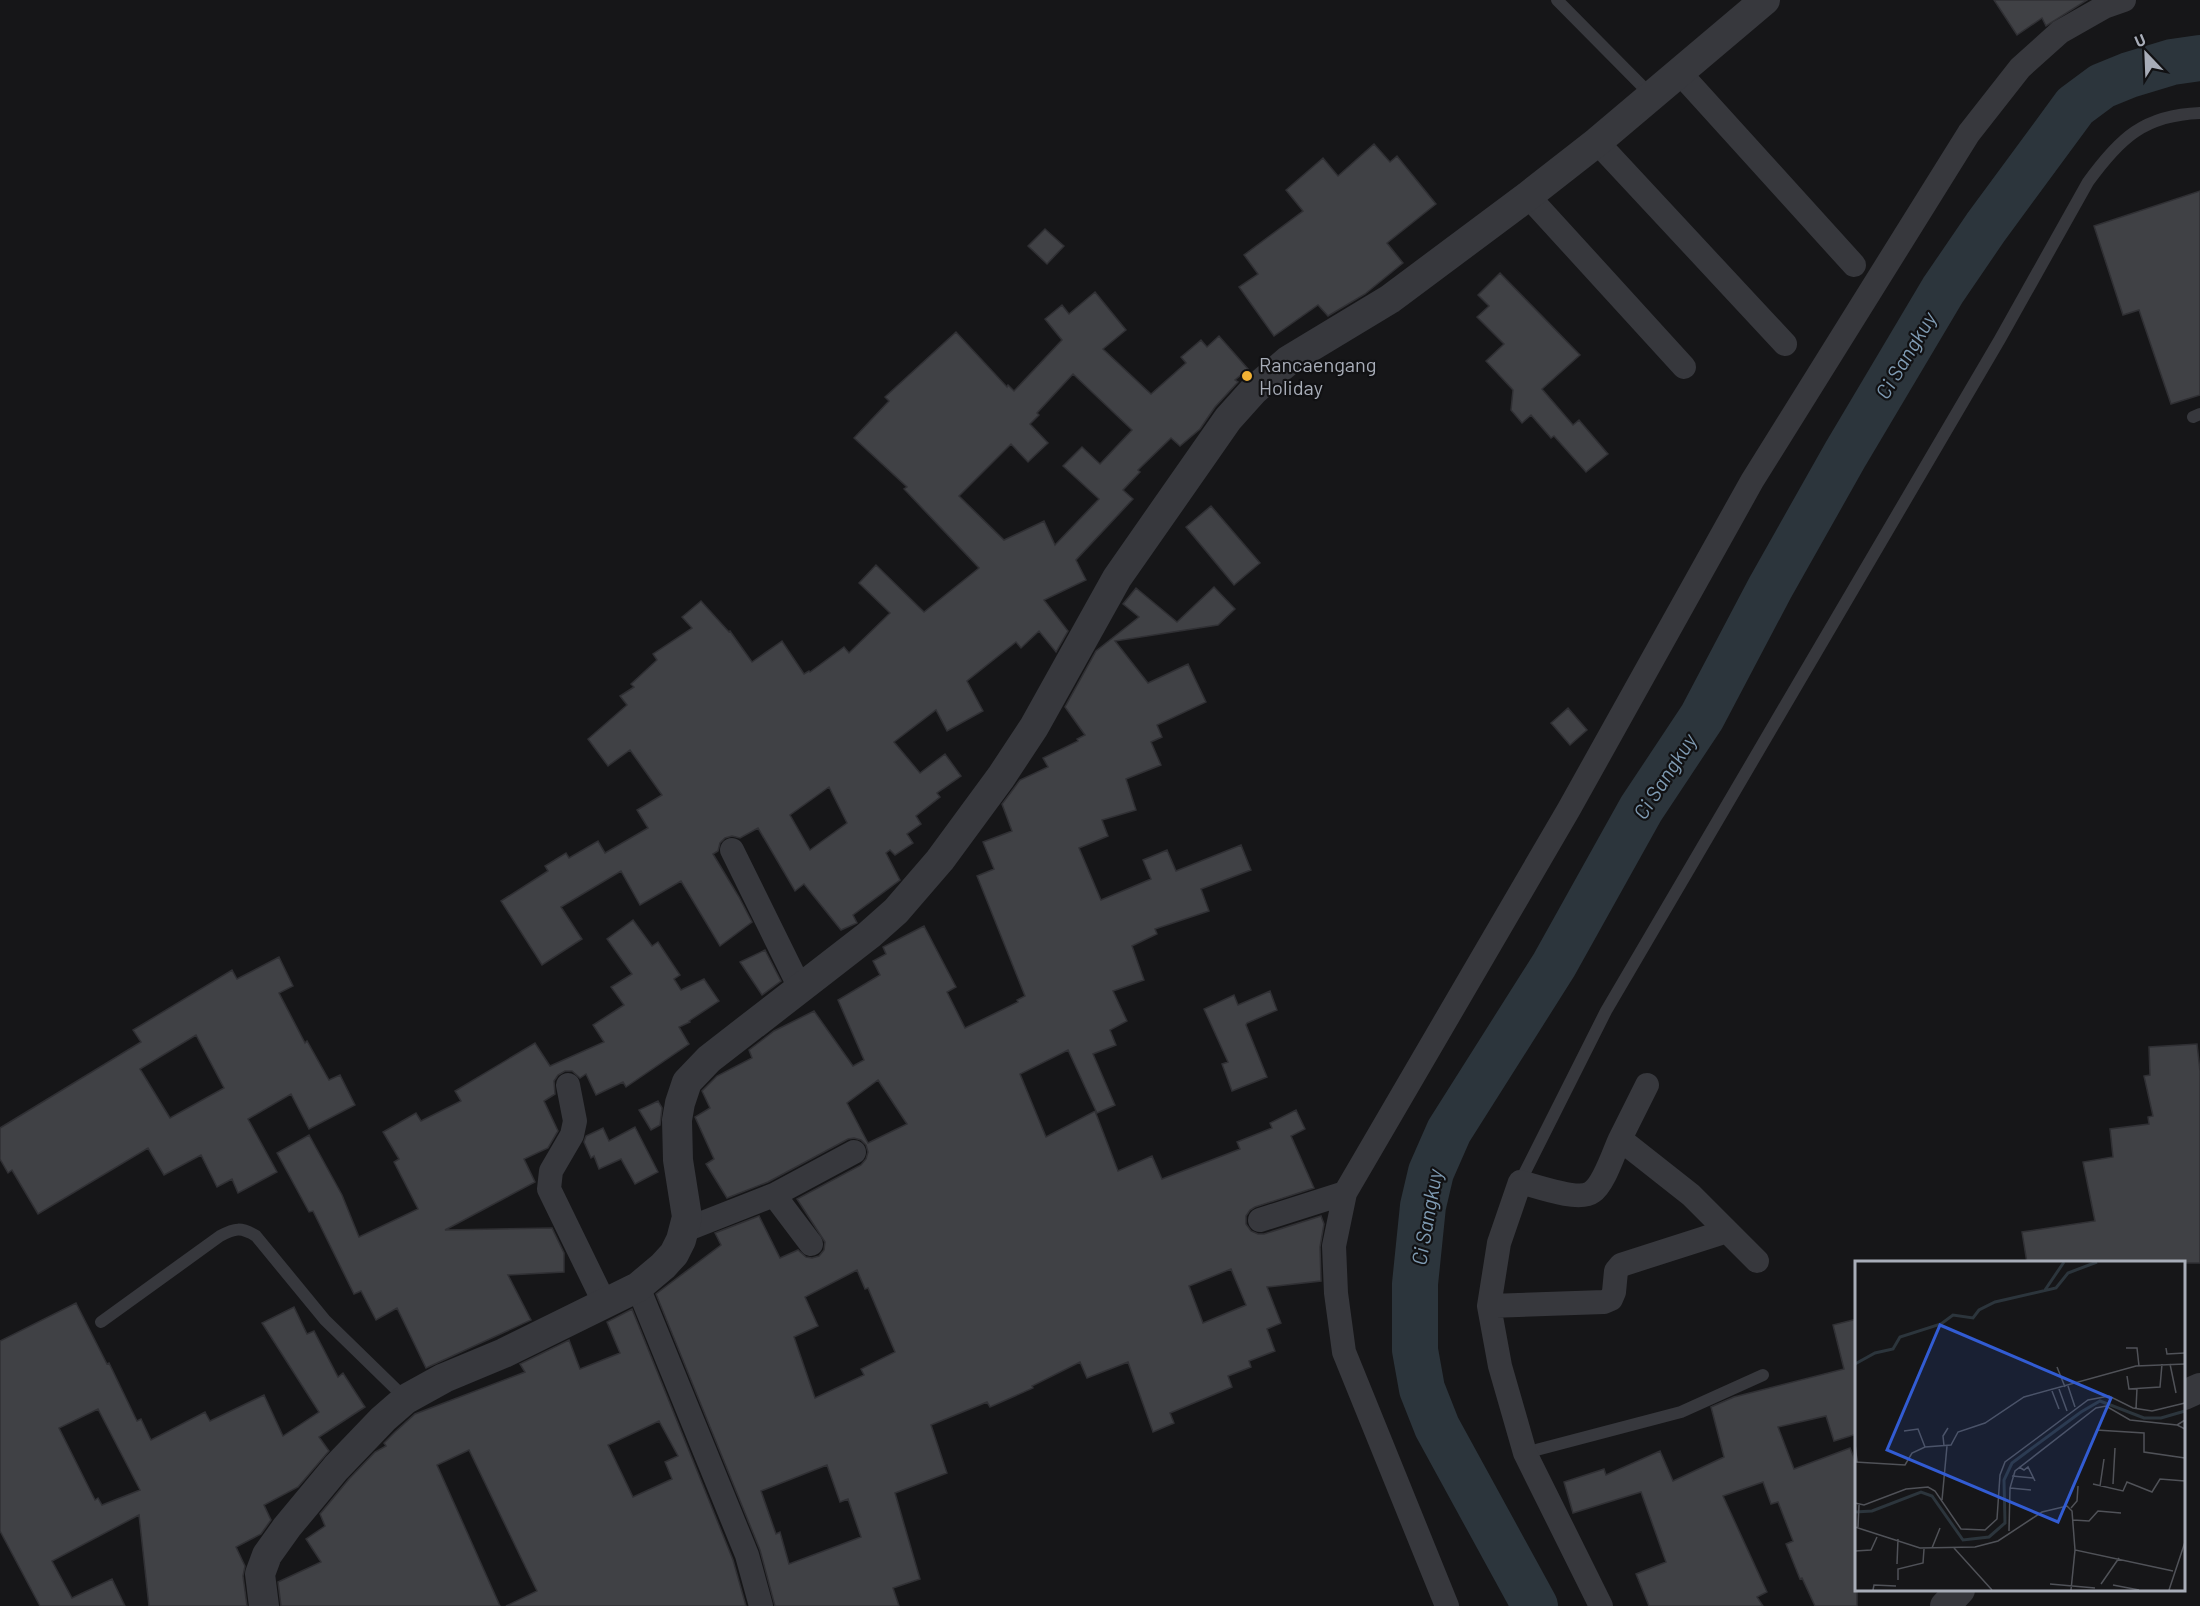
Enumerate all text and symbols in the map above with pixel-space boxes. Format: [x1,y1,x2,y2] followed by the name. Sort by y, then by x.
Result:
[2116,24,2176,84] north arrow
[2132,29,2148,50] text: U
[1869,306,1941,403] water label: Ci Sangkuy
[1259,352,1377,399] place label: Rancaengang Holiday
[1240,369,1254,383] marker: Rancaengang Holiday
[1627,728,1701,824] water label: Ci Sangkuy
[1405,1166,1447,1267] water label: Ci Sangkuy
[1855,1261,2185,1591] inset map

